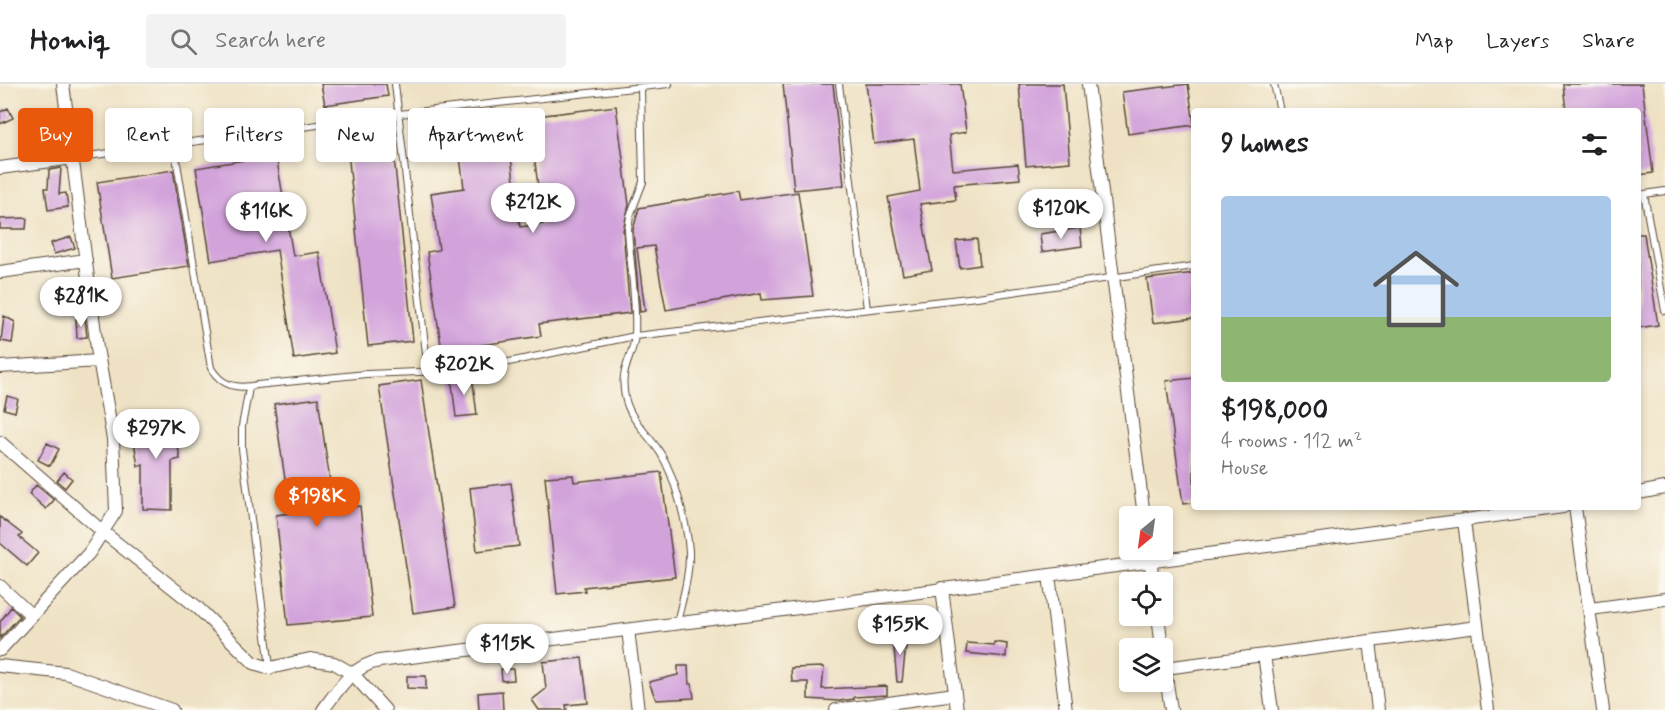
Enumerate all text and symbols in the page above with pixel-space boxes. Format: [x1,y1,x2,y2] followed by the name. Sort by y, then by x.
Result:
[146,14,566,68] search box
[30,23,110,60] text: Homiq
[167,25,200,58] icon: search
[215,27,326,55] text: Search here
[1415,27,1453,55] text: Map
[1486,27,1549,55] text: Layers
[1582,27,1635,55] text: Share
[18,108,93,162] chip: Buy
[105,108,192,162] chip: Rent
[204,108,304,162] chip: Filters
[316,108,396,162] chip: New
[408,108,545,162] chip: Apartment
[1221,127,1309,161] text: 9 homes
[1578,128,1611,161] icon: filters
[491,183,575,234] pin: $212K
[505,189,561,216] text: $212K
[1019,189,1103,240] pin: $120K
[224,192,308,243] pin: $116K
[1032,195,1090,222] text: $120K
[240,198,292,225] text: $116K
[1362,235,1470,343] icon: home
[39,277,123,328] pin: $281K
[54,283,108,310] text: $281K
[422,345,506,396] pin: $202K
[434,351,494,378] text: $202K
[1221,394,1328,428] text: $198,000
[114,409,198,460] pin: $297K
[127,415,185,442] text: $297K
[1221,428,1362,455] text: 4 rooms · 112 m²
[1221,455,1268,482] text: House
[275,477,359,528] pin: $198K
[288,483,346,510] text: $198K
[1119,506,1173,560] north arrow
[1119,506,1173,692] map controls
[1119,572,1173,626] button: locate
[858,605,942,656] pin: $155K
[872,611,928,638] text: $155K
[465,624,549,675] pin: $115K
[480,630,534,657] text: $115K
[1119,638,1173,692] button: layers

